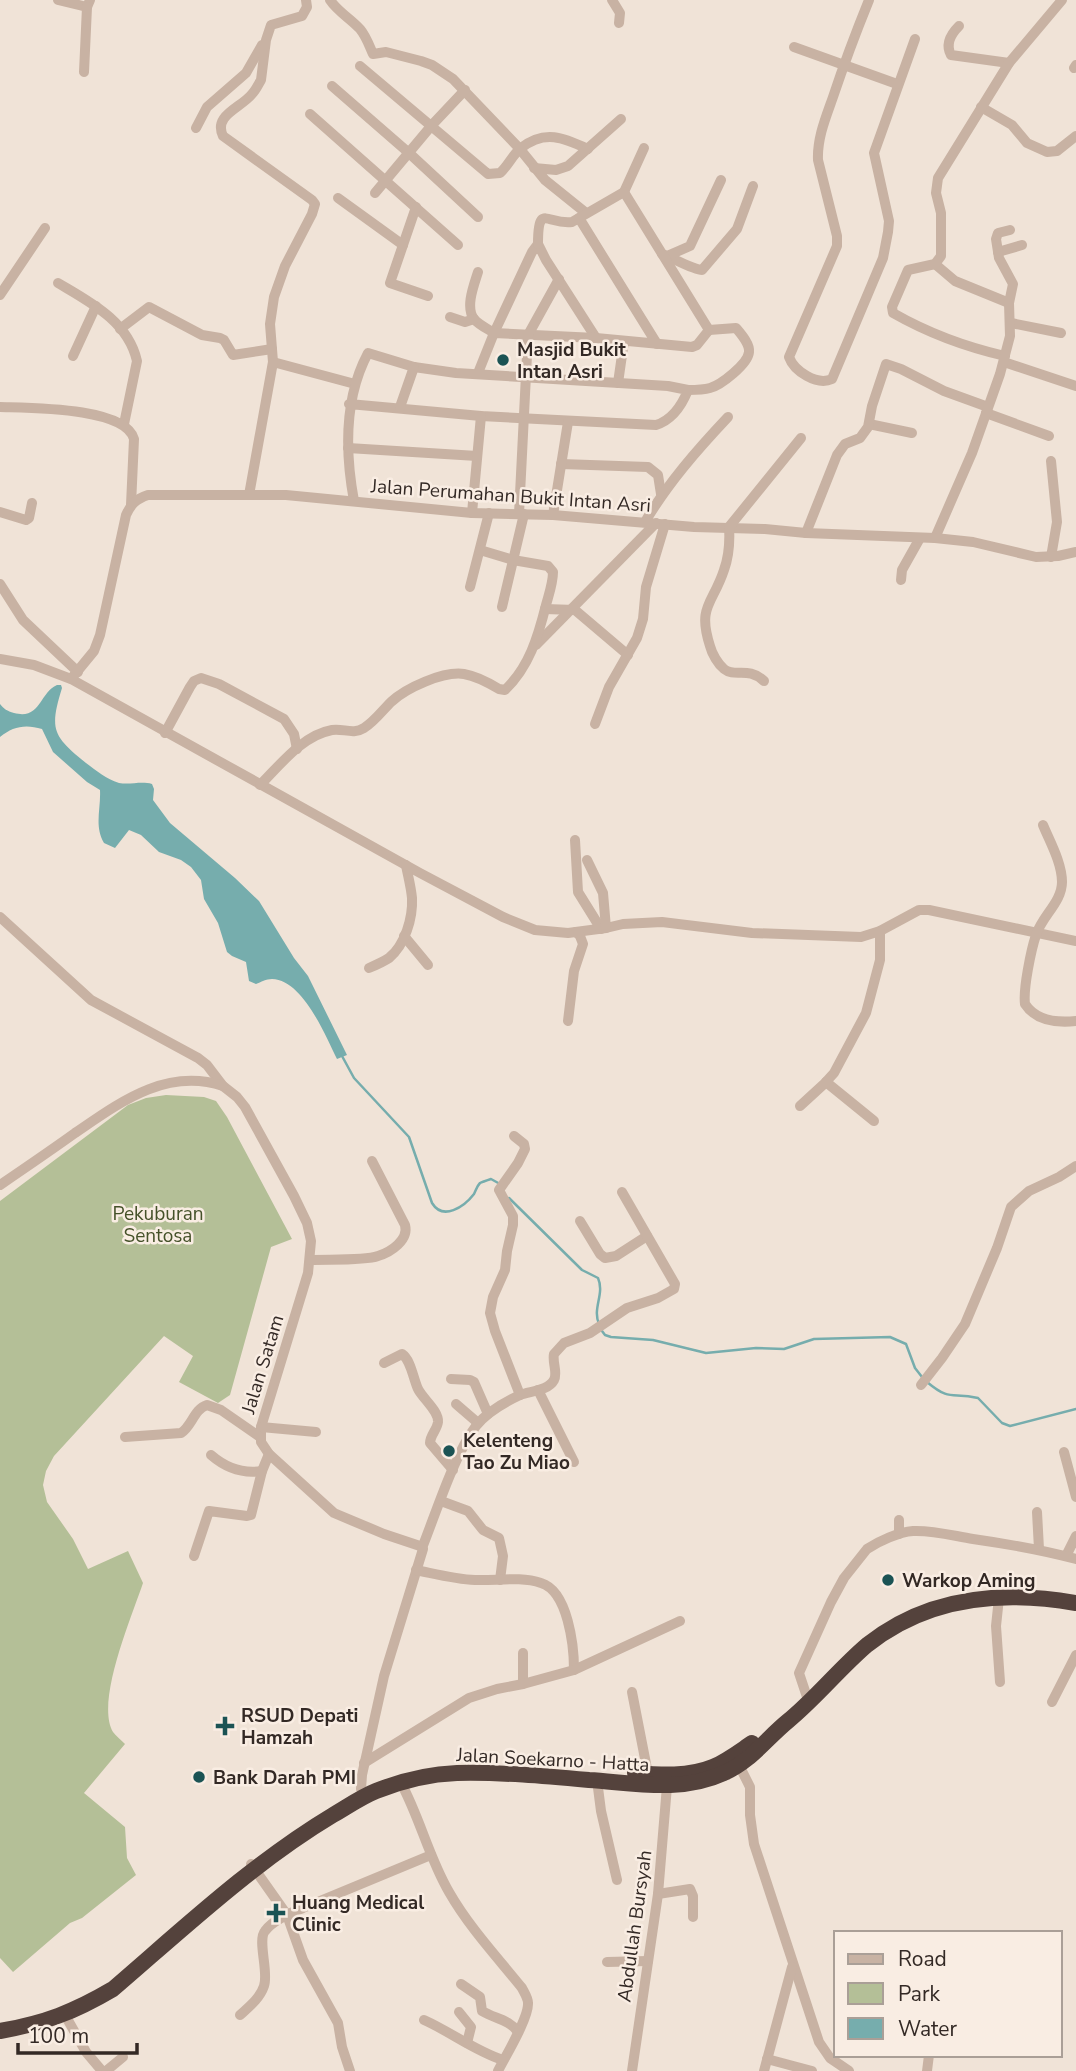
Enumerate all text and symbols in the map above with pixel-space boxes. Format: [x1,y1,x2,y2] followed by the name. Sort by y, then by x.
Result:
[517,337,627,385] place label: Masjid Bukit Intan Asri
[495,352,511,368] marker: Masjid Bukit Intan Asri
[369,473,652,519] street label: Jalan Perumahan Bukit Intan Asri
[112,1201,204,1249] park label: Pekuburan Sentosa
[235,1312,290,1418] street label: Jalan Satam
[463,1428,570,1476] place label: Kelenteng Tao Zu Miao
[441,1443,457,1459] marker: Kelenteng Tao Zu Miao
[902,1568,1036,1594] place label: Warkop Aming
[880,1572,896,1588] marker: Warkop Aming
[241,1703,358,1751] place label: RSUD Depati Hamzah
[215,1716,235,1736] marker: RSUD Depati Hamzah
[455,1742,650,1778] street label: Jalan Soekarno - Hatta
[213,1765,356,1791] place label: Bank Darah PMI
[191,1769,207,1785] marker: Bank Darah PMI
[611,1848,659,2004] street label: Abdullah Bursyah
[292,1890,424,1938] place label: Huang Medical Clinic
[266,1903,286,1923] marker: Huang Medical Clinic
[834,1931,1062,2057] legend
[898,1945,947,1973] text: Road
[898,1980,940,2008] text: Park
[18,2011,136,2056] scale bar
[898,2015,957,2043] text: Water
[28,2022,89,2050] text: 100 m

